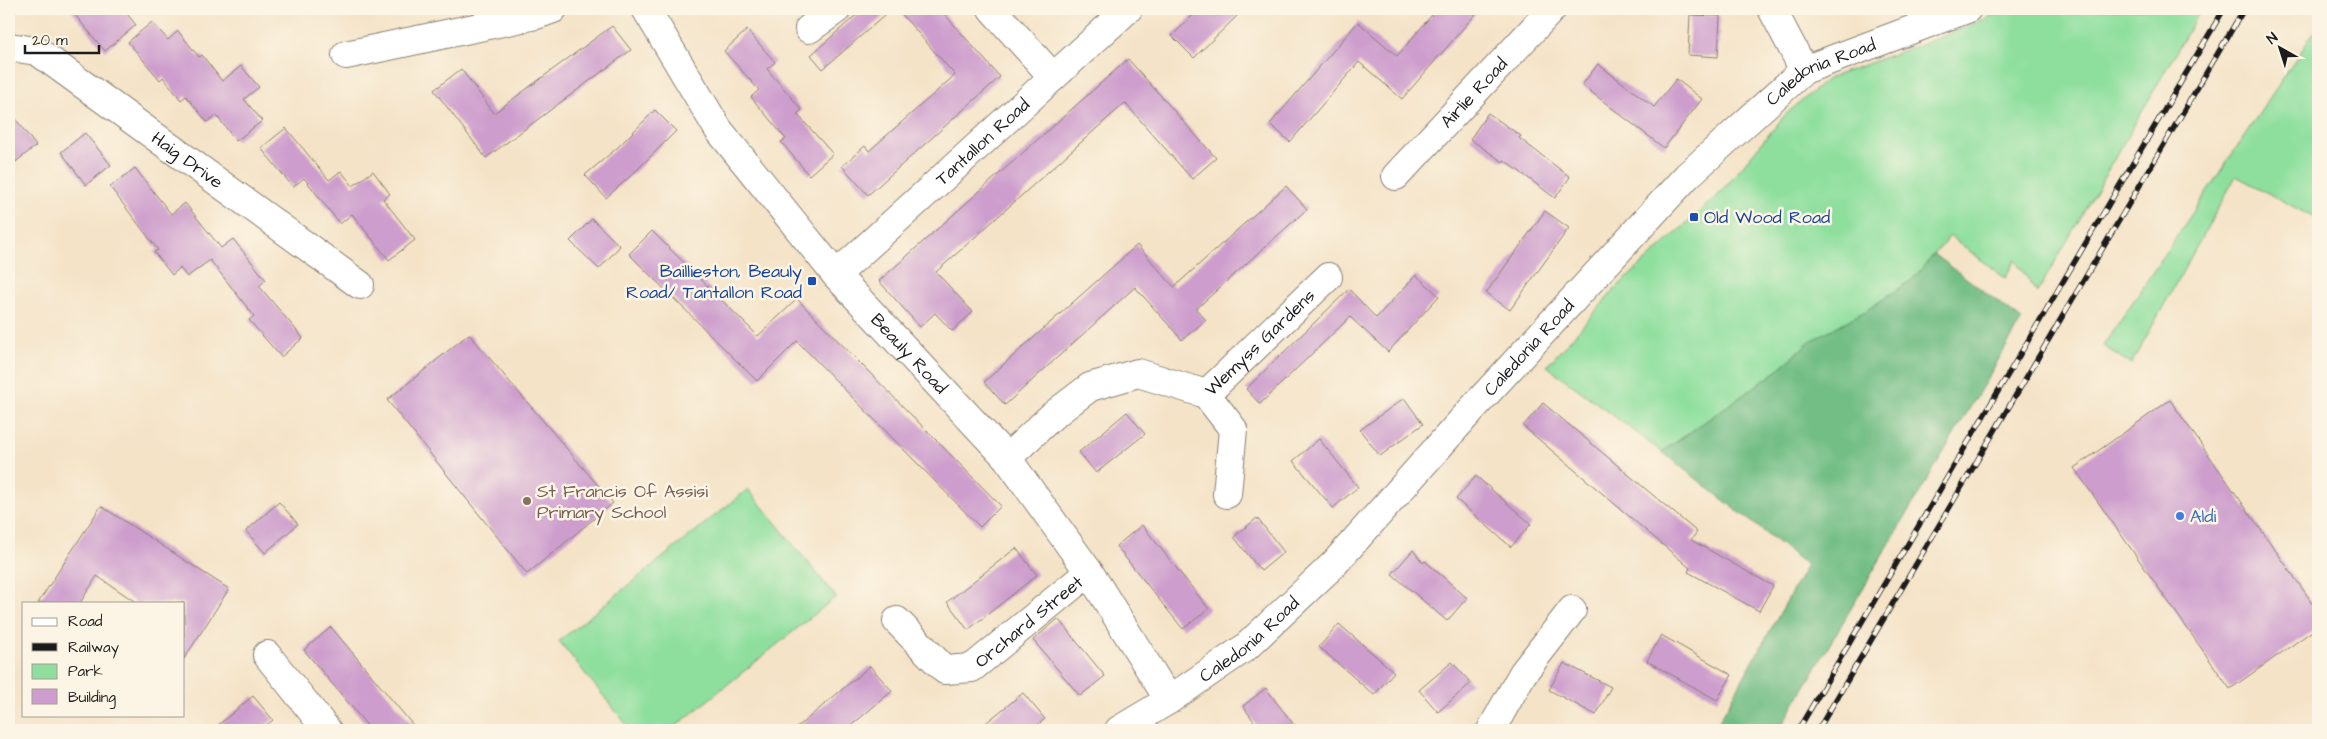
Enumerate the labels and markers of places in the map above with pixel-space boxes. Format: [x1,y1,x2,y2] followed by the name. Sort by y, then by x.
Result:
[1704,205,1830,230] place label: Old Wood Road
[1688,211,1700,223] marker: Old Wood Road
[626,259,802,305] place label: Baillieston, Beauly Road/ Tantallon Road
[806,275,818,287] marker: Baillieston, Beauly Road/ Tantallon Road
[537,479,708,526] place label: St Francis Of Assisi Primary School
[521,495,533,507] marker: St Francis Of Assisi Primary School
[2190,504,2217,529] place label: Aldi
[2174,510,2186,522] marker: Aldi

